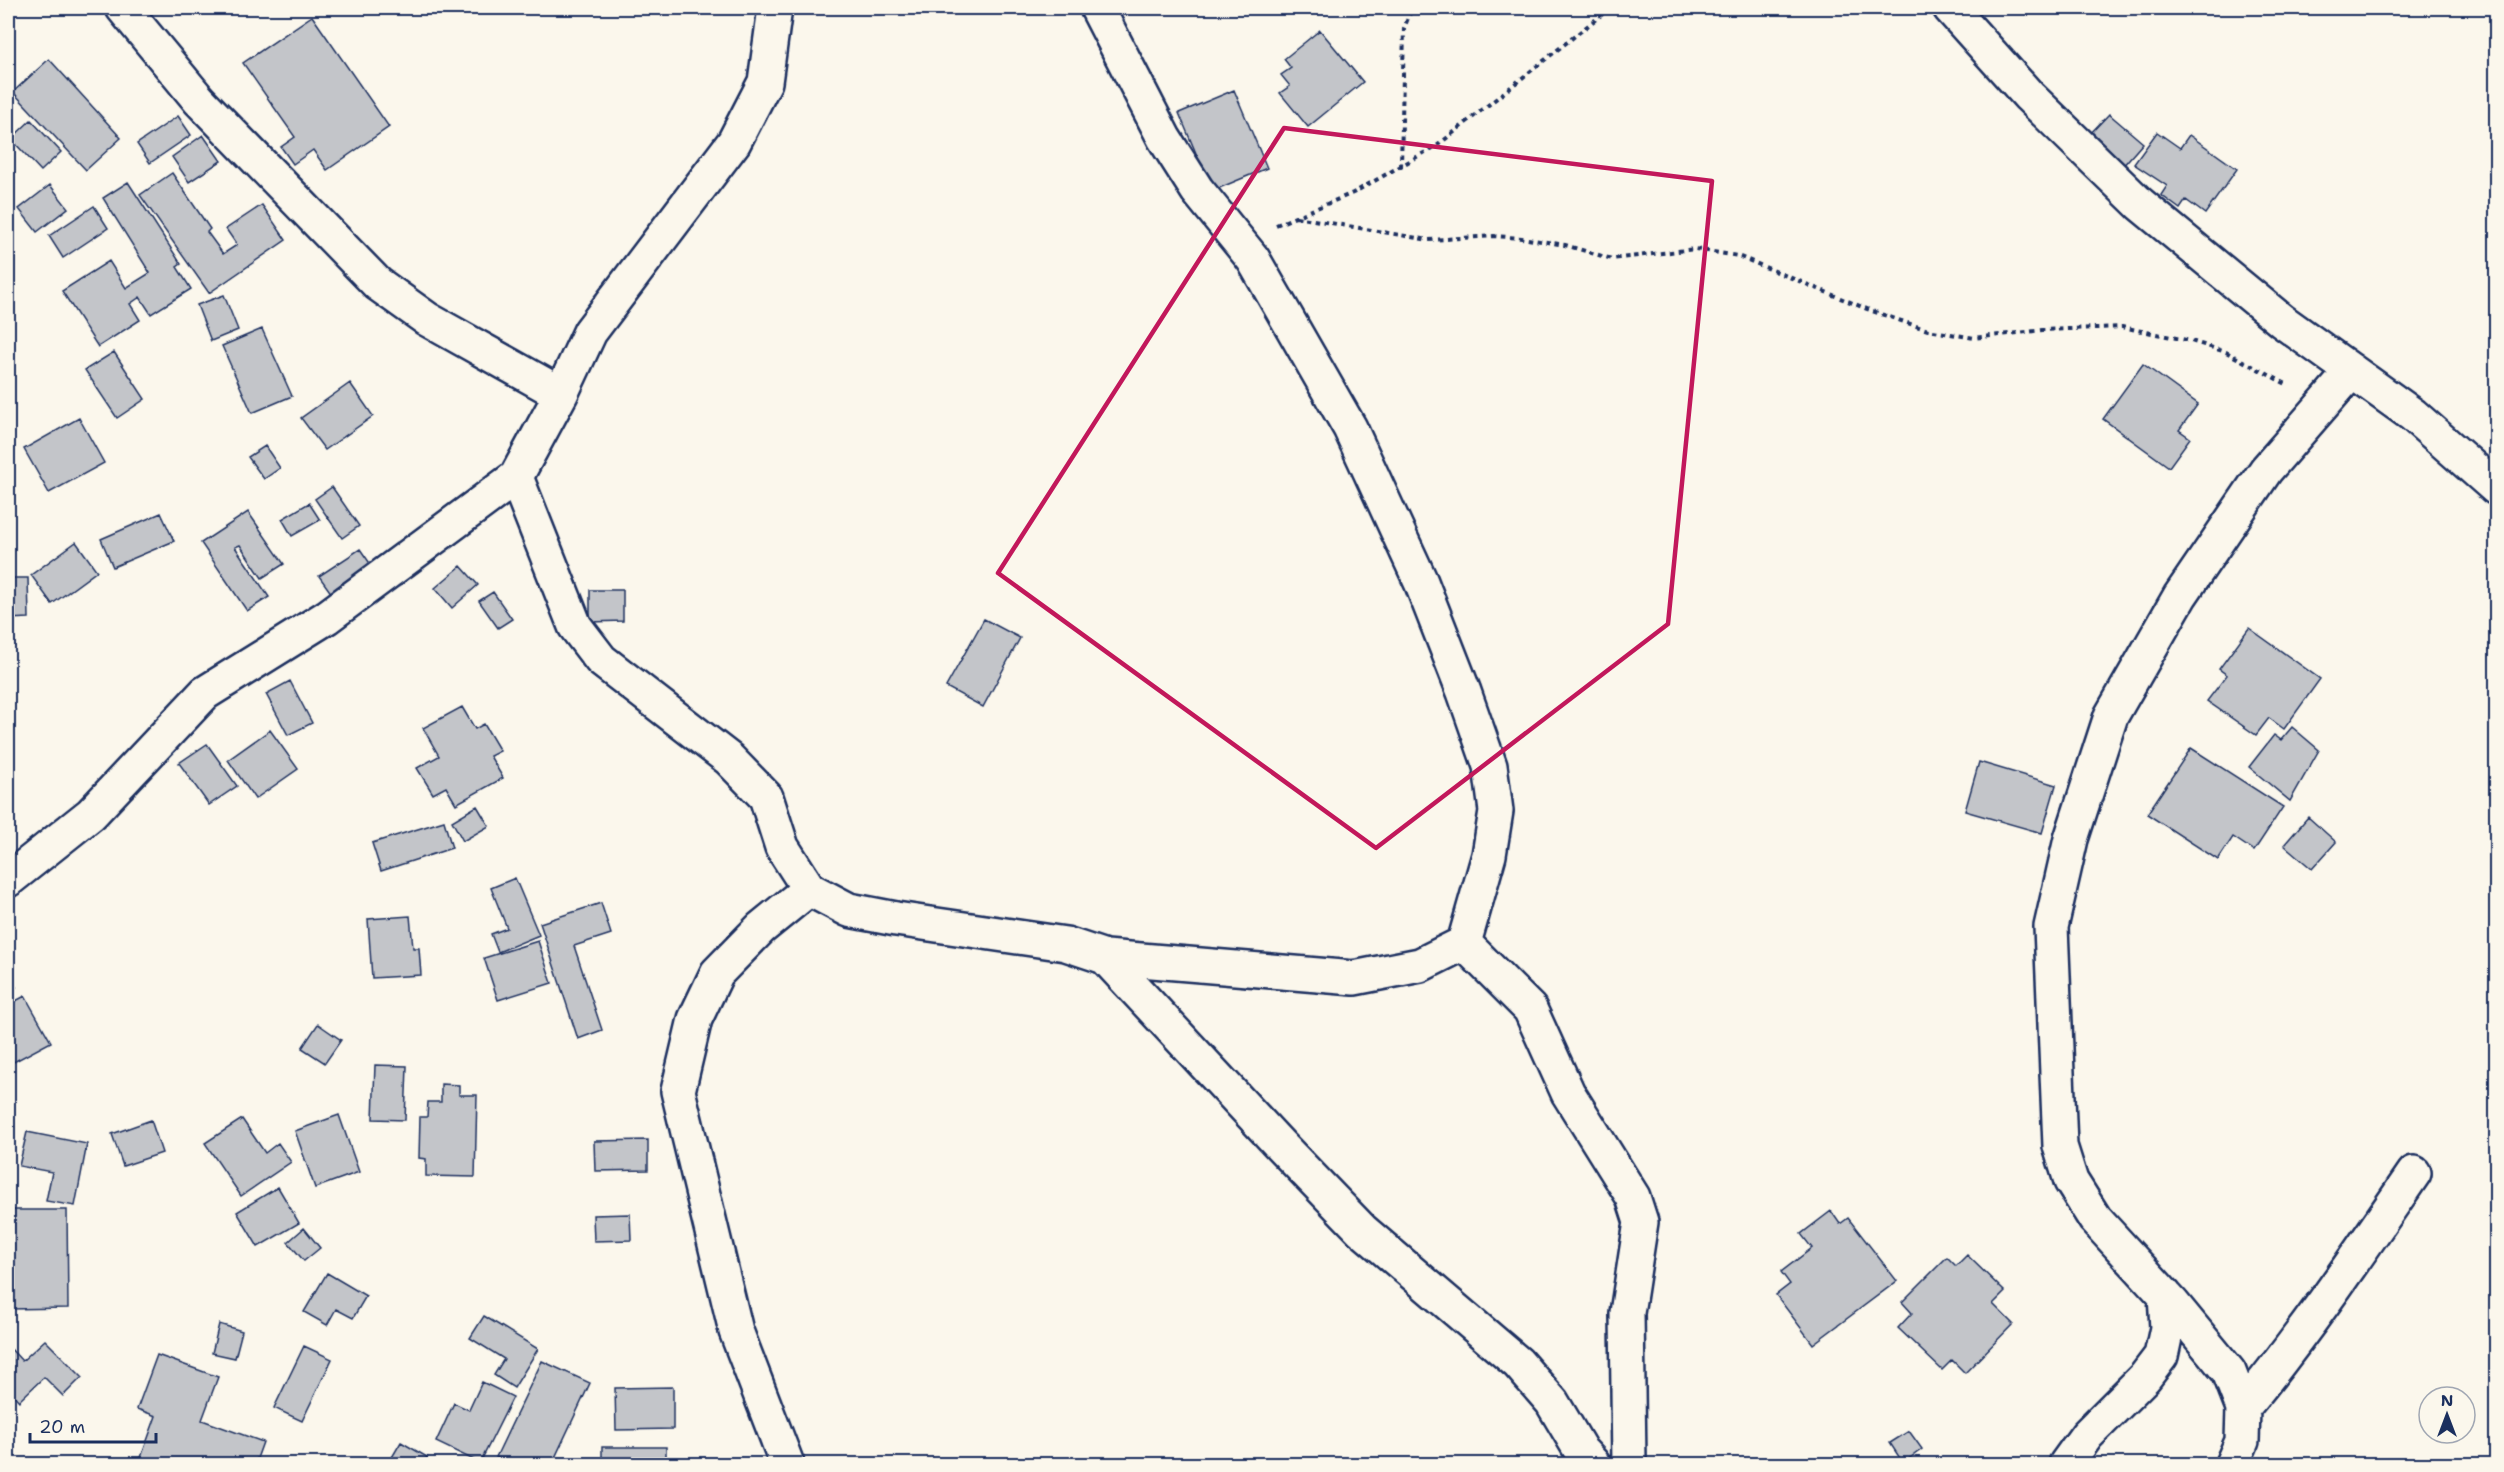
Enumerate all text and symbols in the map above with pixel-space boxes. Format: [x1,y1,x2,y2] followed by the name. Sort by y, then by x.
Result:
[2417,1385,2477,1445] north arrow
[2441,1390,2453,1411] text: N
[30,1406,156,1444] scale bar
[39,1415,85,1439] text: 20 m

